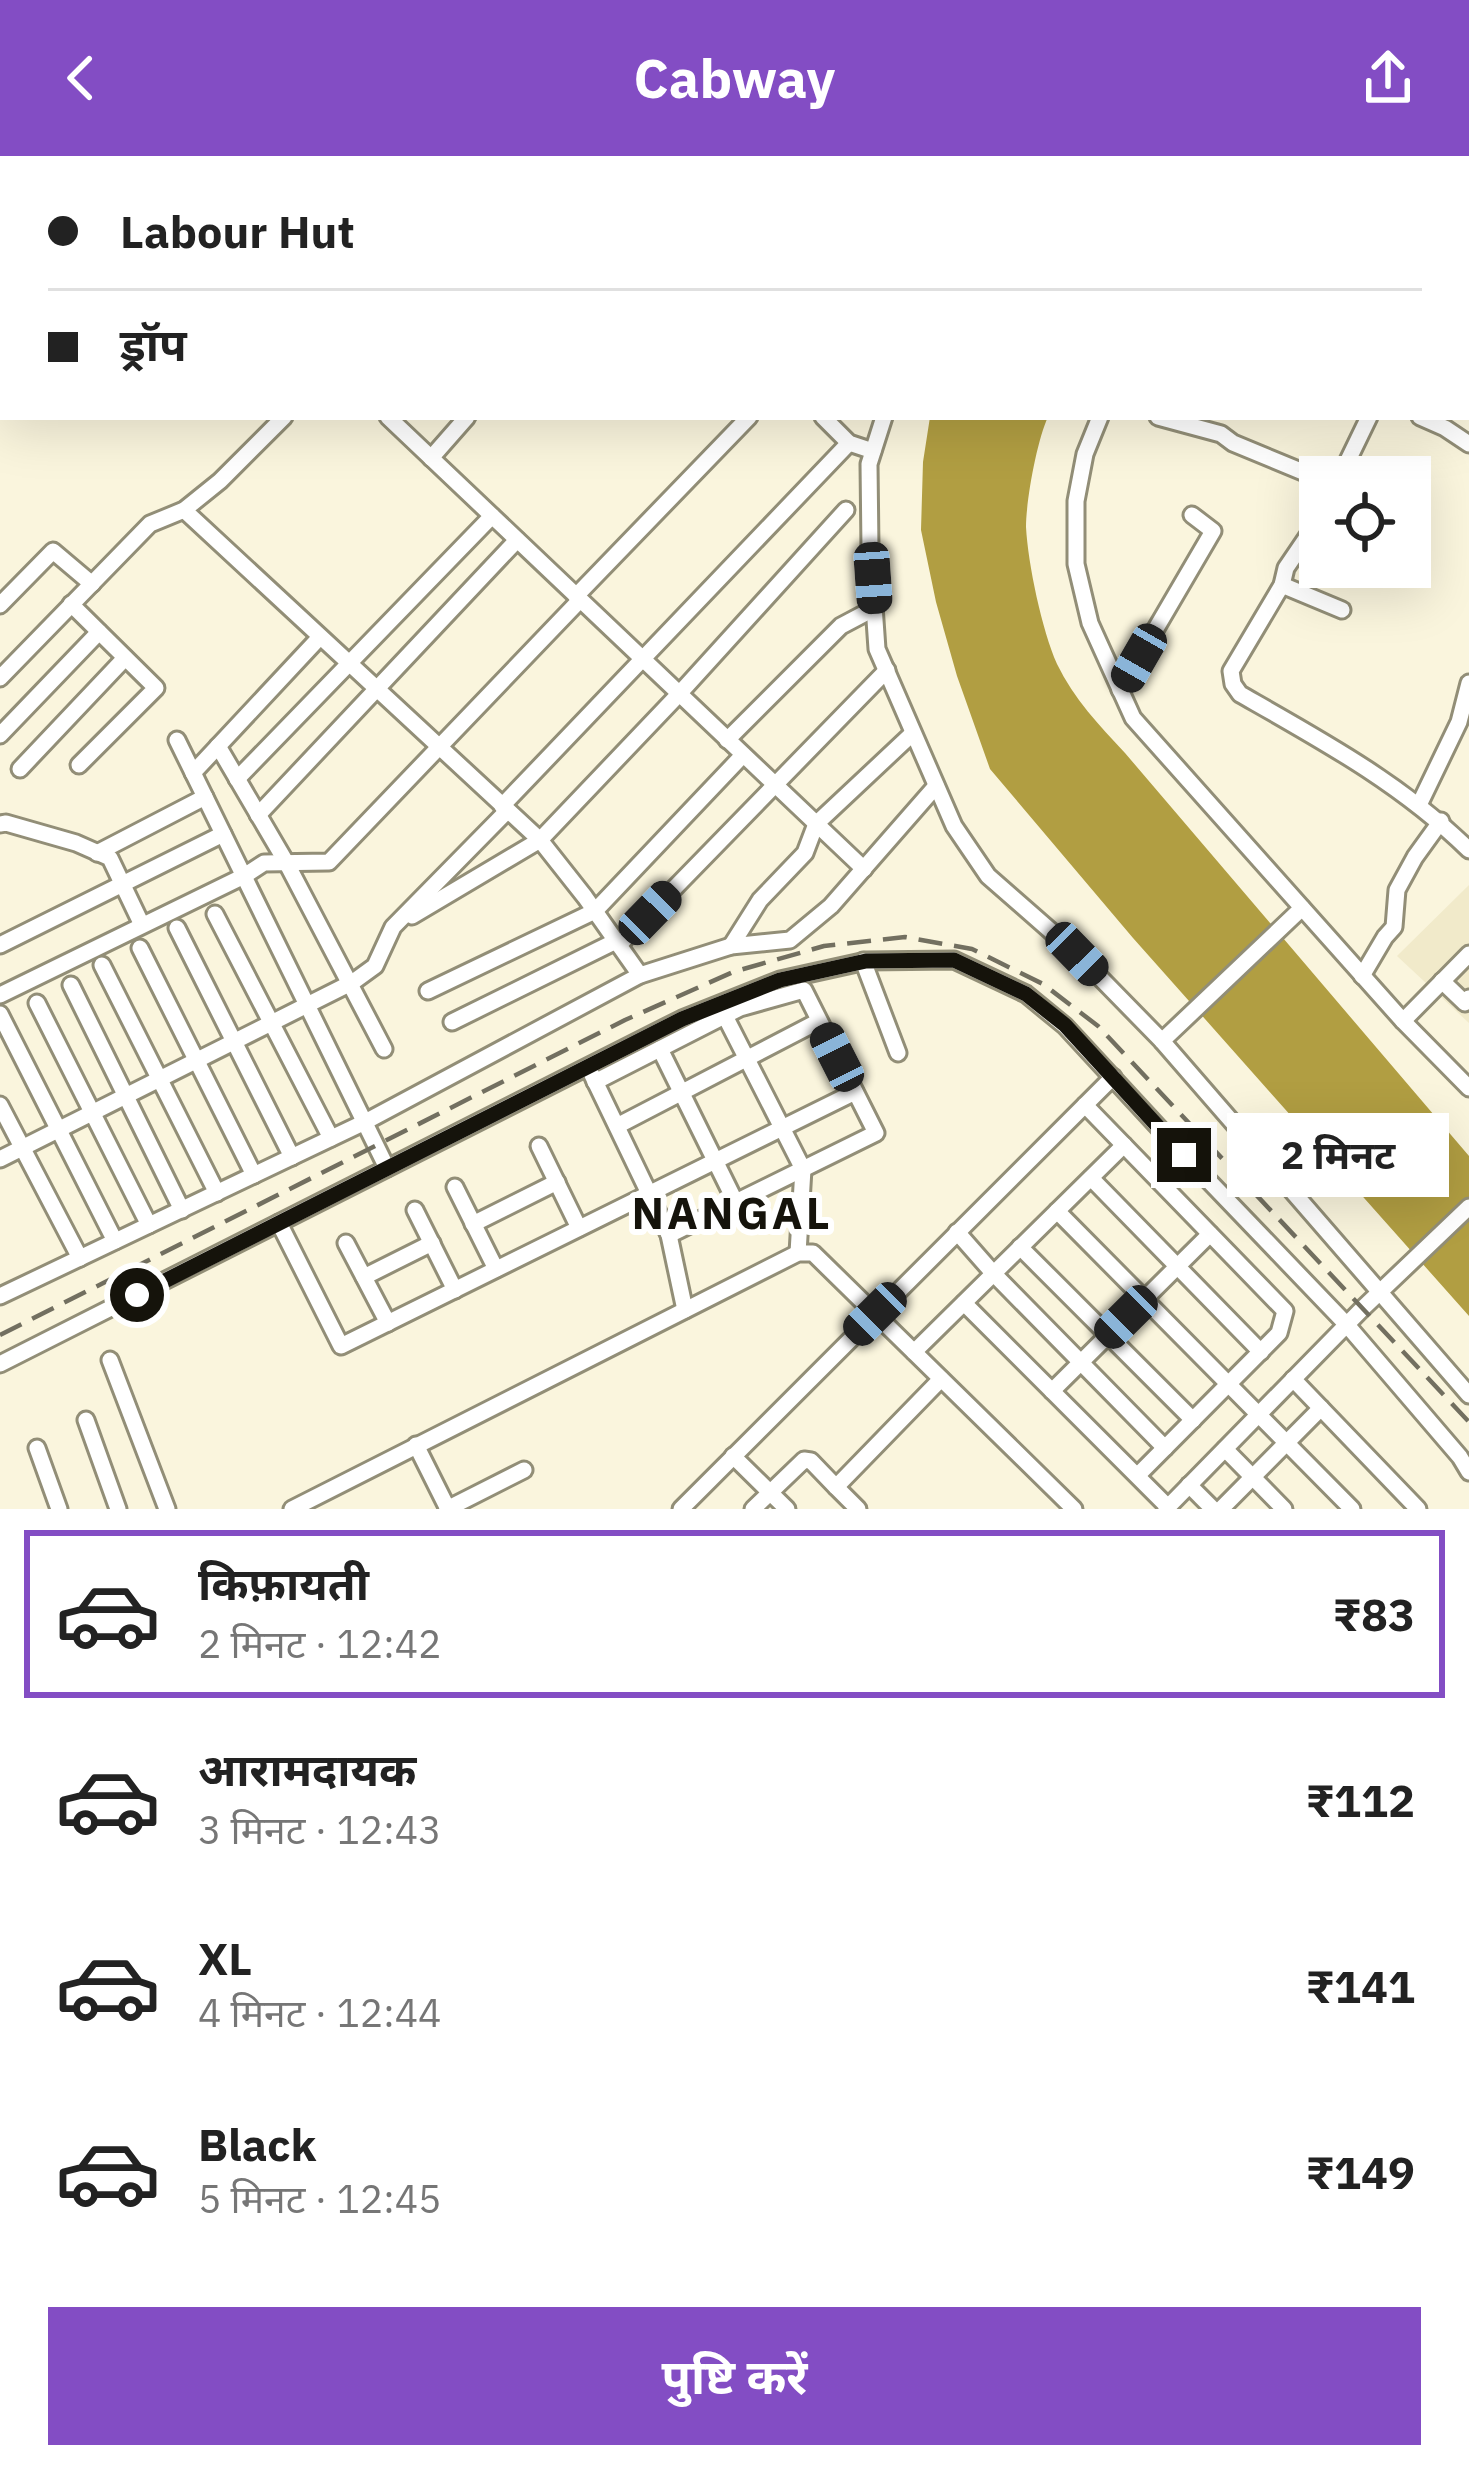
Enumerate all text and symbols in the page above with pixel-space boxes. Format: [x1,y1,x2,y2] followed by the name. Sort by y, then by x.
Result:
[634,43,835,113] text: Cabway
[48,45,114,111] icon: back
[1355,45,1421,111] icon: share
[120,202,355,260] text: Labour Hut
[120,315,187,373] text: ड्रॉप
[1299,456,1431,588] map controls
[1299,456,1431,588] button: locate
[853,541,893,615] car
[1105,618,1173,698] car
[612,875,688,951] car
[1039,916,1115,992] car
[805,1017,869,1097] car
[1226,1113,1448,1197] callout: 2 मिनट
[1157,1128,1211,1182] route end
[1281,1129,1395,1180] text: 2 मिनट
[631,1183,833,1241] district label: NANGAL
[110,1268,164,1322] route start
[837,1276,913,1352] car
[1088,1279,1164,1355] car
[198,1554,369,1612] text: किफ़ायती
[54,1560,162,1668] icon: car
[1333,1585,1415,1643] text: ₹83
[198,1618,441,1669] text: 2 मिनट · 12:42
[198,1740,416,1798] text: आरामदायक
[54,1746,162,1854] icon: car
[1306,1771,1415,1829] text: ₹112
[198,1804,441,1855] text: 3 मिनट · 12:43
[198,1929,252,1987] text: XL
[54,1932,162,2040] icon: car
[1306,1957,1415,2015] text: ₹141
[198,1987,441,2038] text: 4 मिनट · 12:44
[198,2115,317,2173] text: Black
[54,2118,162,2226] icon: car
[1306,2143,1415,2201] text: ₹149
[198,2173,441,2224] text: 5 मिनट · 12:45
[48,2307,1421,2445] button: पुष्टि करें

